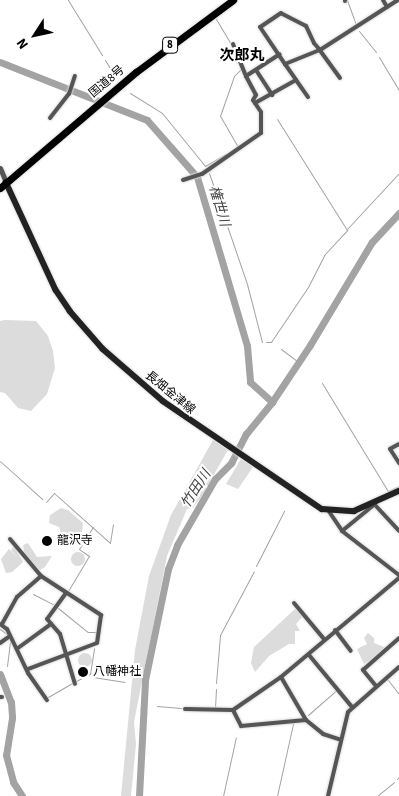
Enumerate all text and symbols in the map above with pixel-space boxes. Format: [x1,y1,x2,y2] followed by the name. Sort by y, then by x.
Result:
[10,10,60,60] north arrow
[12,34,34,53] text: N
[161,36,179,54] road number: 8
[220,47,264,65] district label: 次郎丸
[86,63,128,101] street label: 国道8号
[205,183,233,229] water label: 権世川
[142,369,198,417] street label: 長畑金津線
[178,467,214,511] water label: 竹田川
[57,534,93,548] place label: 龍沢寺
[41,535,53,547] marker: 龍沢寺
[93,665,141,679] place label: 八幡神社
[77,666,89,678] marker: 八幡神社

